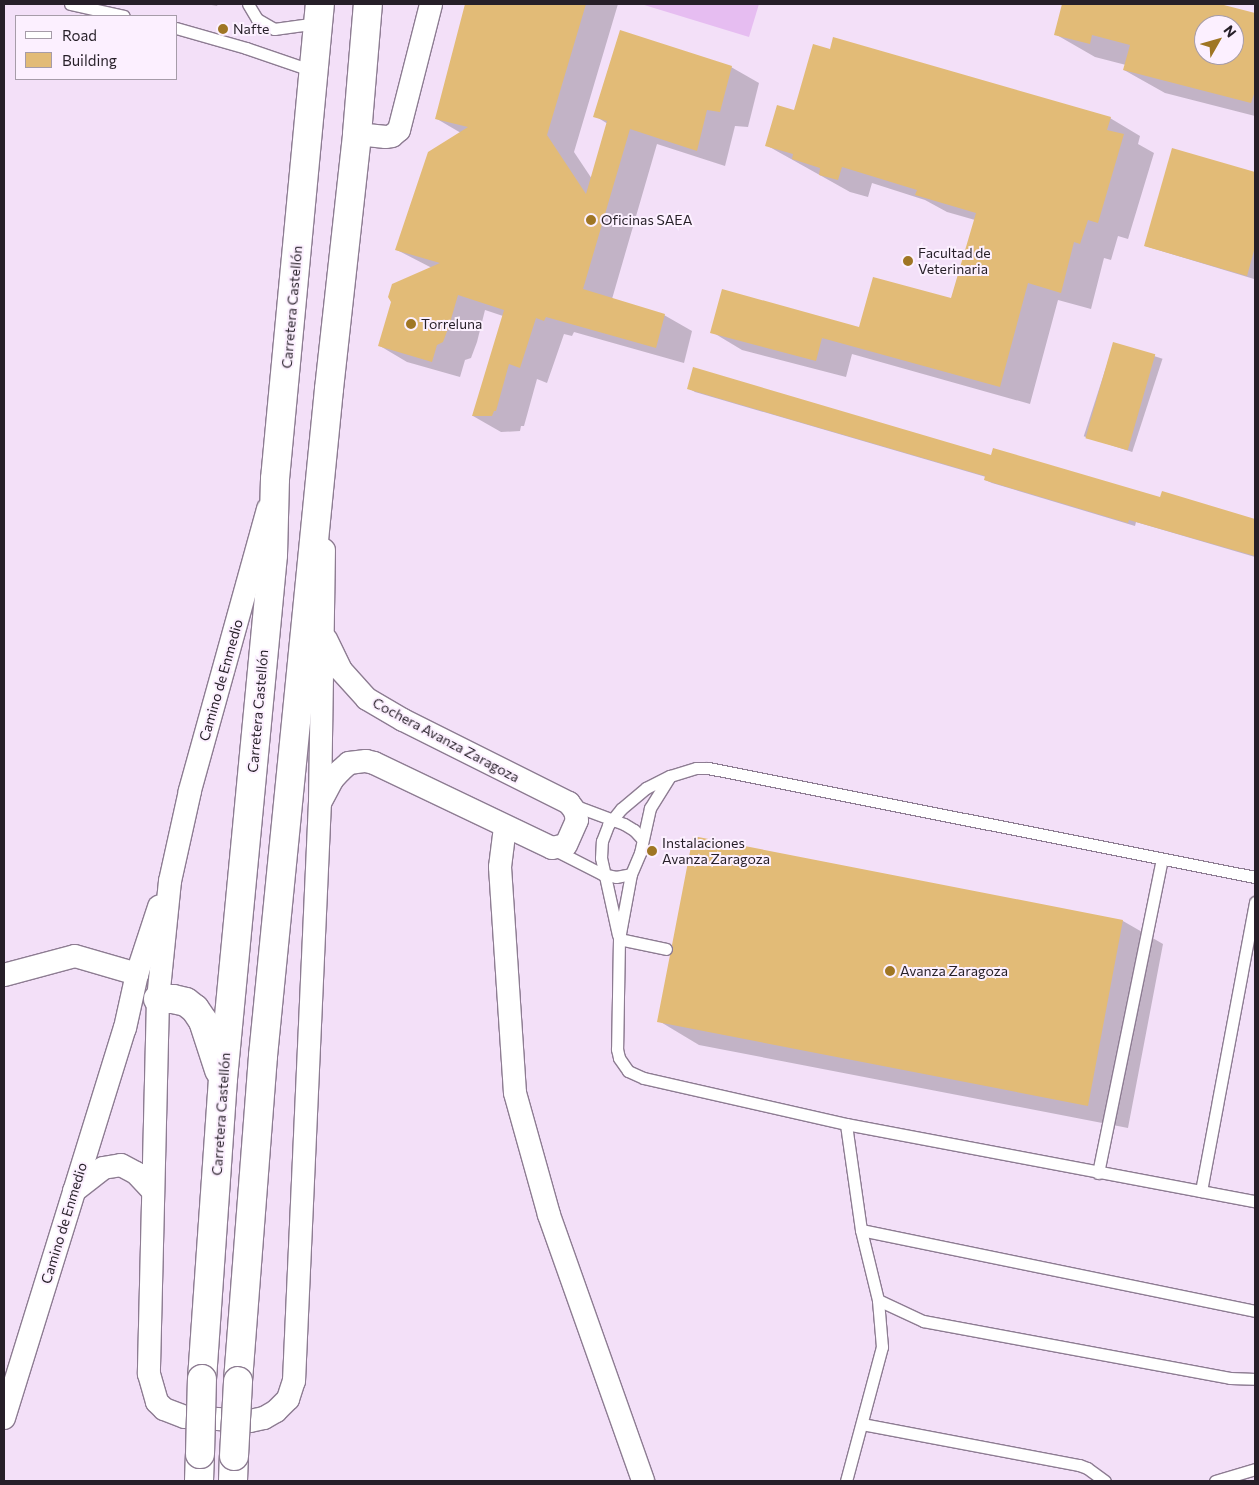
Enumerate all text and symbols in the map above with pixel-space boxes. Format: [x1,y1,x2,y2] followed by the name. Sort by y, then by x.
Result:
[15,15,178,80] legend
[1194,15,1244,65] north arrow
[233,21,269,37] place label: Nafte
[1220,22,1240,40] text: N
[217,23,229,35] marker: Nafte
[62,26,97,44] text: Road
[62,51,117,69] text: Building
[601,212,692,228] place label: Oficinas SAEA
[585,214,597,226] marker: Oficinas SAEA
[278,245,306,369] street label: Carretera Castellón
[918,245,991,278] place label: Facultad de Veterinaria
[902,255,914,267] marker: Facultad de Veterinaria
[421,316,482,332] place label: Torreluna
[405,318,417,330] marker: Torreluna
[196,617,246,743] street label: Camino de Enmedio
[244,649,272,773] street label: Carretera Castellón
[370,694,522,786] street label: Cochera Avanza Zaragoza
[662,835,770,868] place label: Instalaciones Avanza Zaragoza
[646,845,658,857] marker: Instalaciones Avanza Zaragoza
[900,963,1008,979] place label: Avanza Zaragoza
[884,965,896,977] marker: Avanza Zaragoza
[208,1052,234,1176] street label: Carretera Castellón
[38,1160,90,1286] street label: Camino de Enmedio

